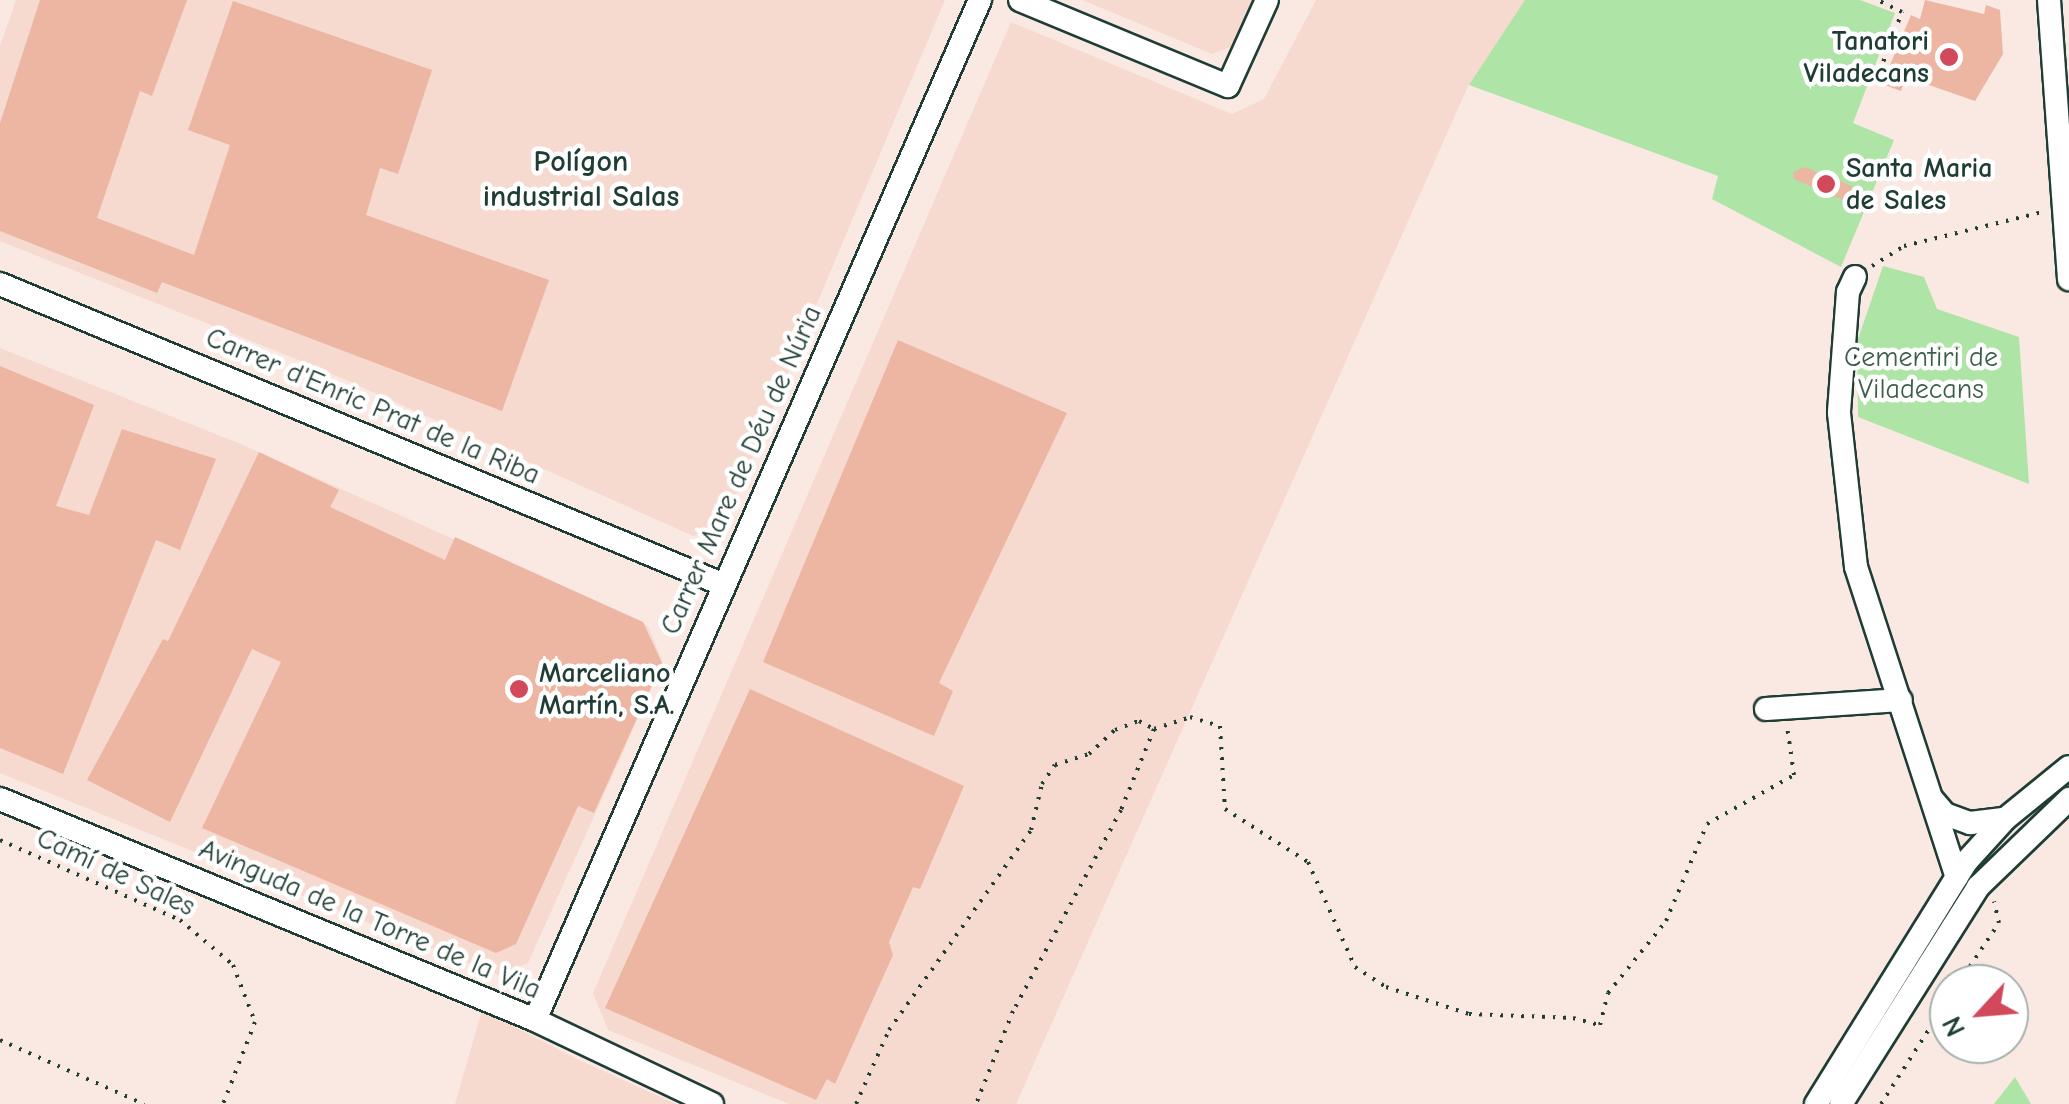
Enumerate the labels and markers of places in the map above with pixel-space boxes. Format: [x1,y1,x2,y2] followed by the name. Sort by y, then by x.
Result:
[1803,24,1929,90] place label: Tanatori Viladecans
[1938,46,1960,68] marker: Tanatori Viladecans
[1846,151,1993,217] place label: Santa Maria de Sales
[1815,173,1837,195] marker: Santa Maria de Sales
[539,656,675,722] place label: Marceliano Martín, S.A.
[508,678,530,700] marker: Marceliano Martín, S.A.

